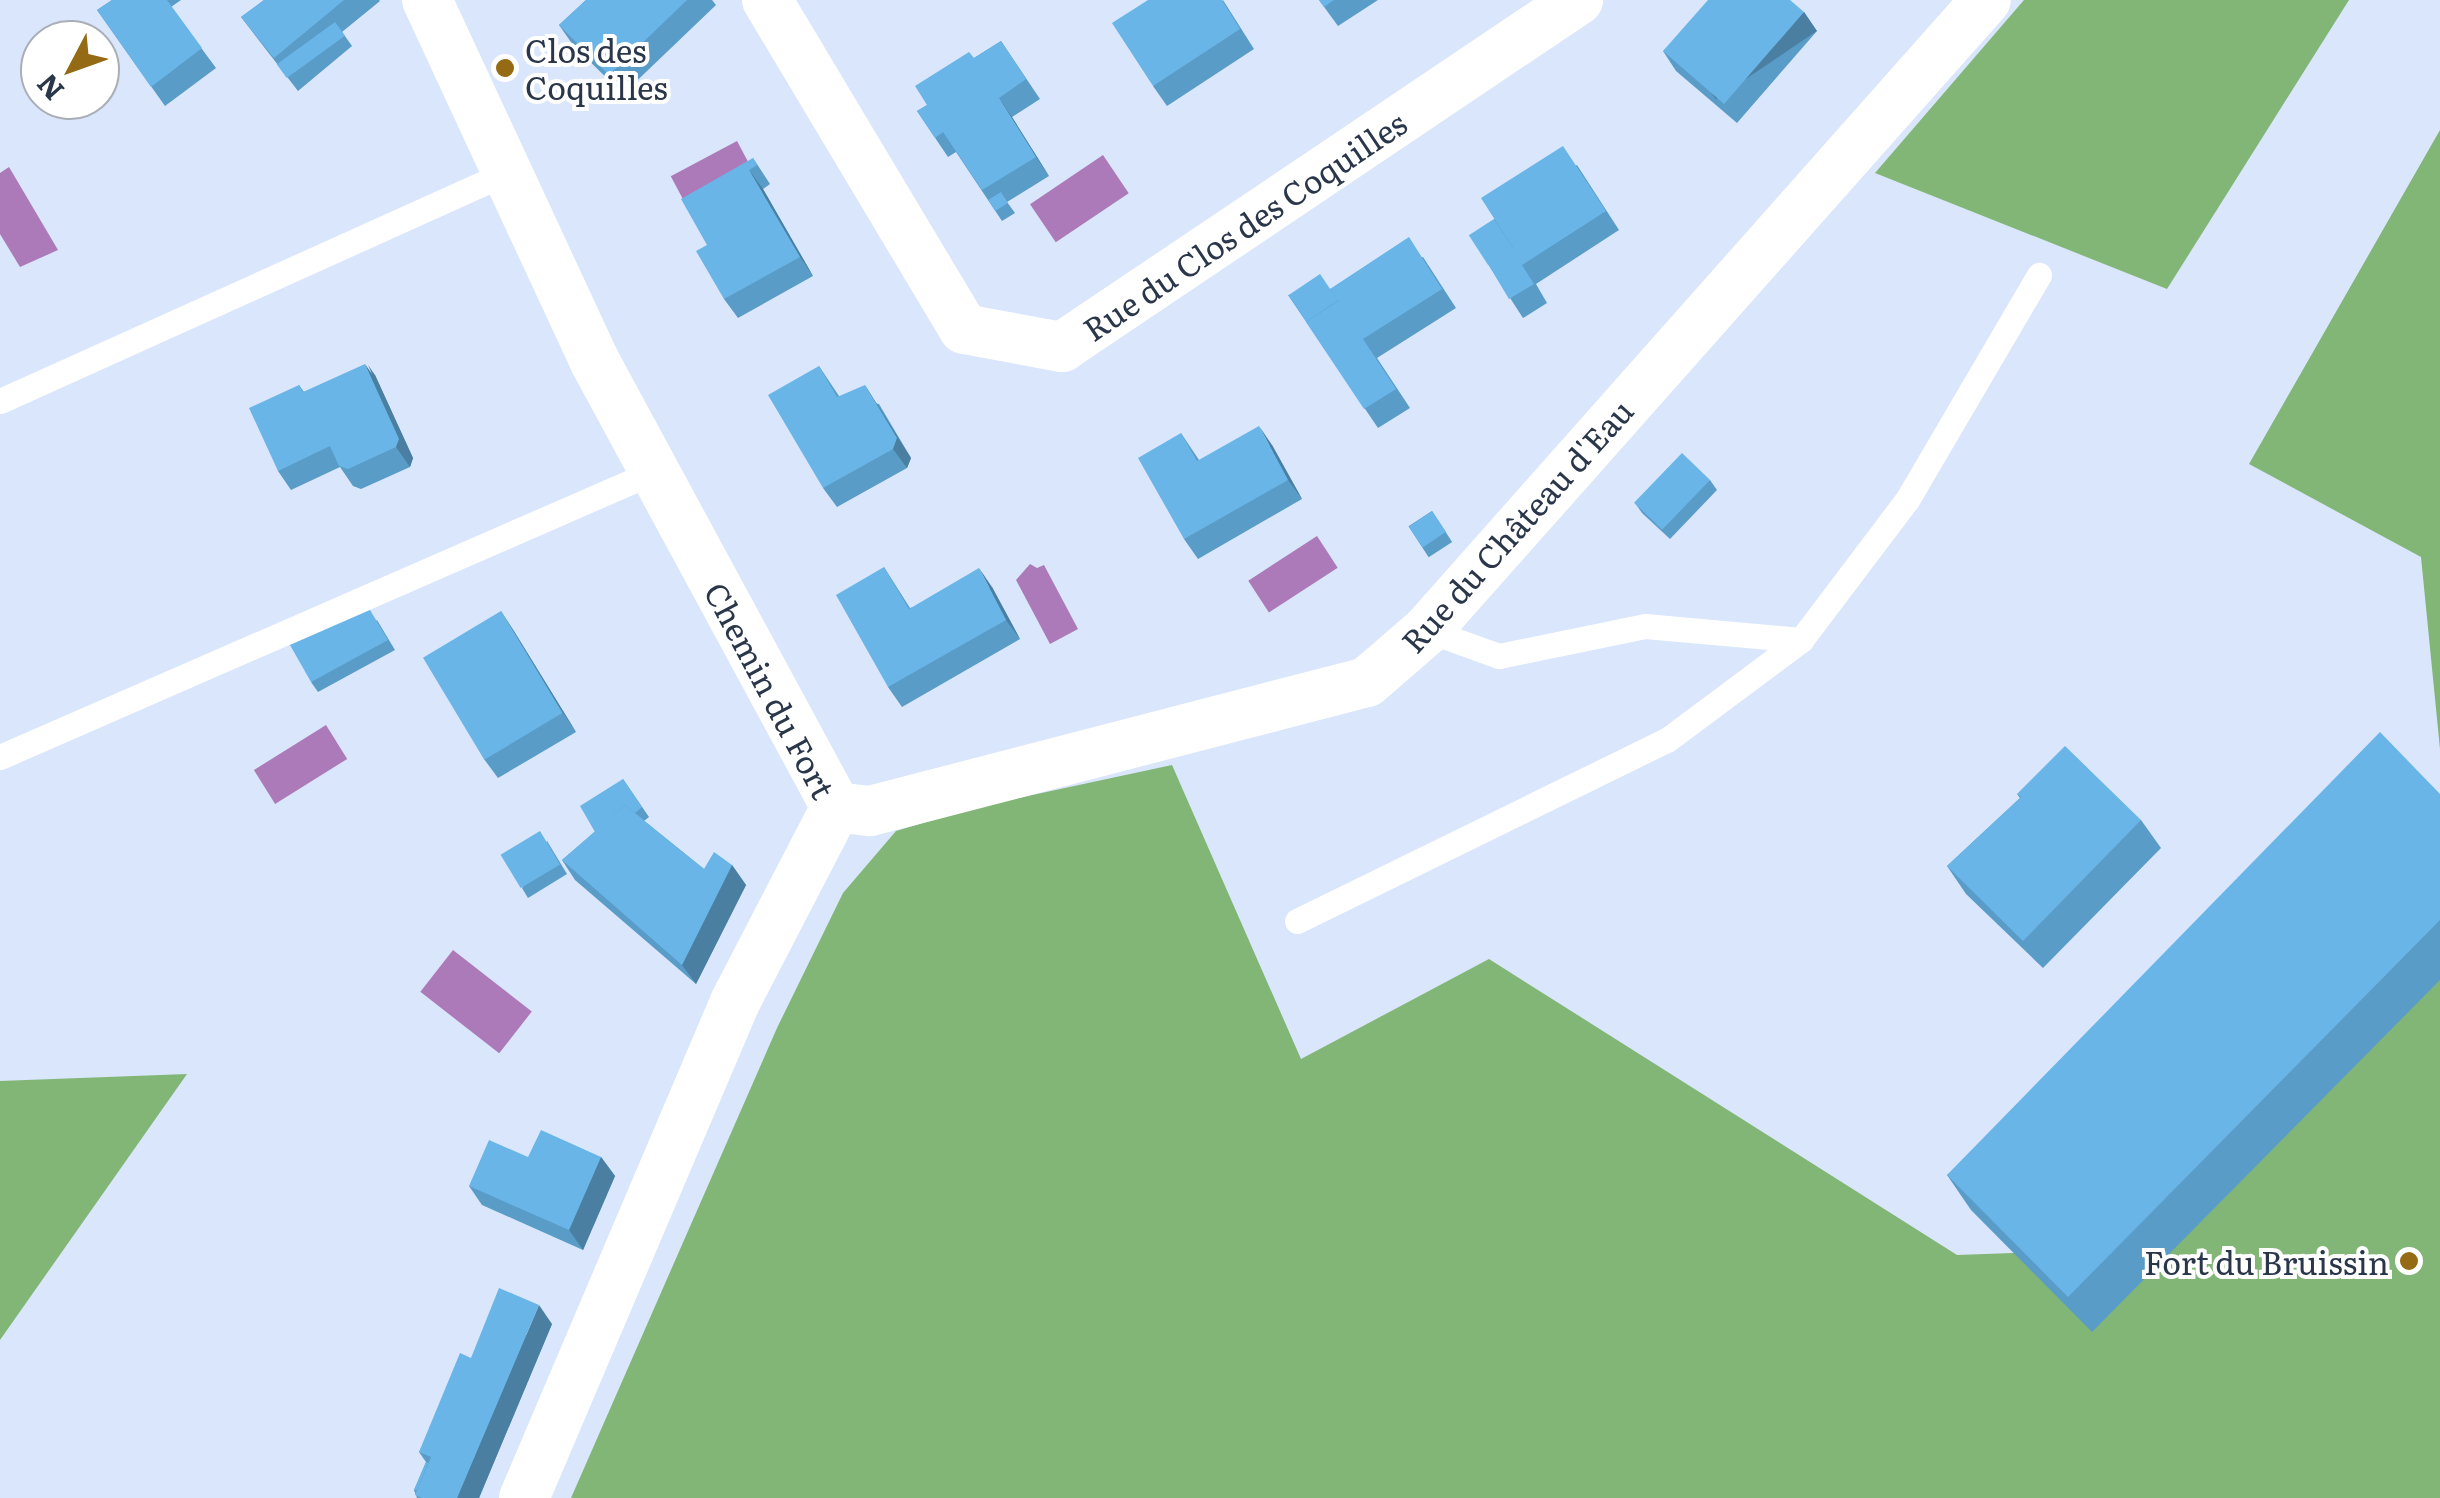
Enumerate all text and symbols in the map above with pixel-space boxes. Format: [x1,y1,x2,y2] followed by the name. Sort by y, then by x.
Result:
[20,20,120,120] north arrow
[525,31,668,106] place label: Clos des Coquilles
[494,57,516,79] marker: Clos des Coquilles
[25,66,72,111] text: N
[1075,102,1413,348] street label: Rue du Clos des Coquilles
[1392,391,1640,659] street label: Rue du Château d'Eau
[698,575,844,805] street label: Chemin du Fort
[2144,1242,2389,1280] place label: Fort du Bruissin
[2398,1250,2420,1272] marker: Fort du Bruissin

